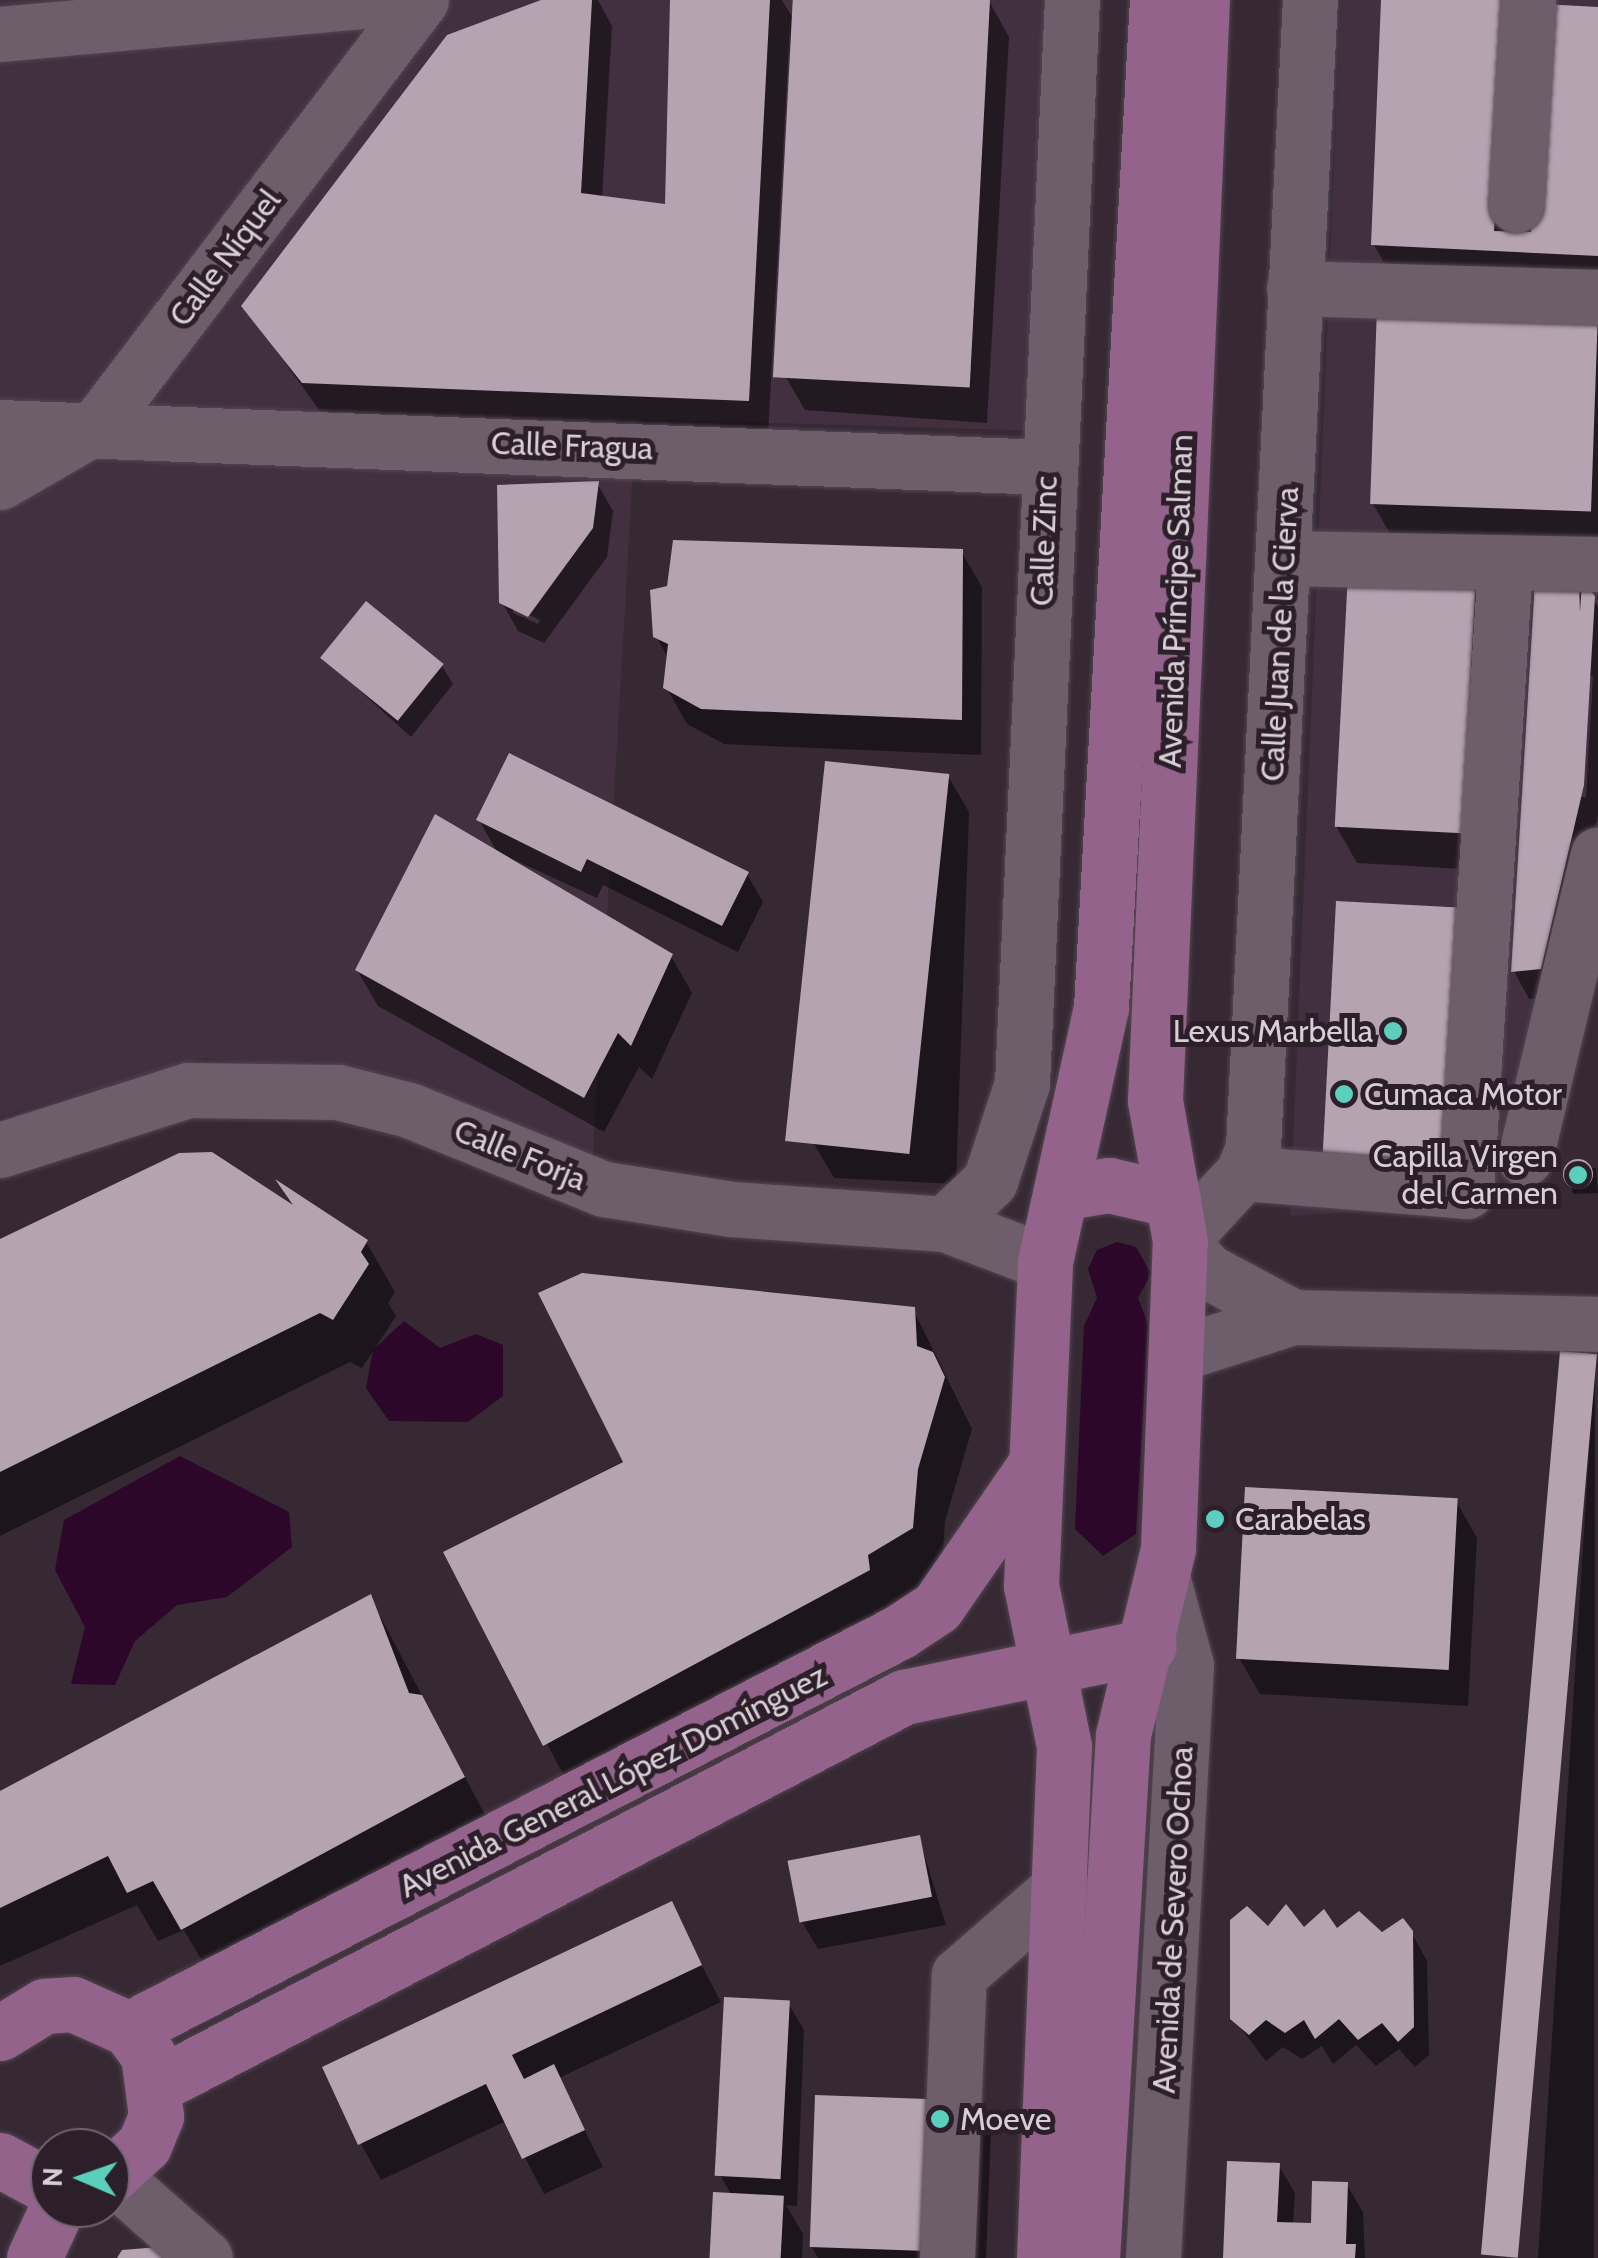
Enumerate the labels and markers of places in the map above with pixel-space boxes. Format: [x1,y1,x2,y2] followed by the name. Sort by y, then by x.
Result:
[1173,1012,1373,1050] place label: Lexus Marbella
[1382,1020,1404,1042] marker: Lexus Marbella
[1364,1075,1562,1113] place label: Cumaca Motor
[1333,1083,1355,1105] marker: Cumaca Motor
[1373,1138,1558,1213] place label: Capilla Virgen del Carmen
[1567,1164,1589,1186] marker: Capilla Virgen del Carmen
[1235,1500,1366,1538] place label: Carabelas
[1204,1508,1226,1530] marker: Carabelas
[960,2100,1051,2138] place label: Moeve
[929,2108,951,2130] marker: Moeve

